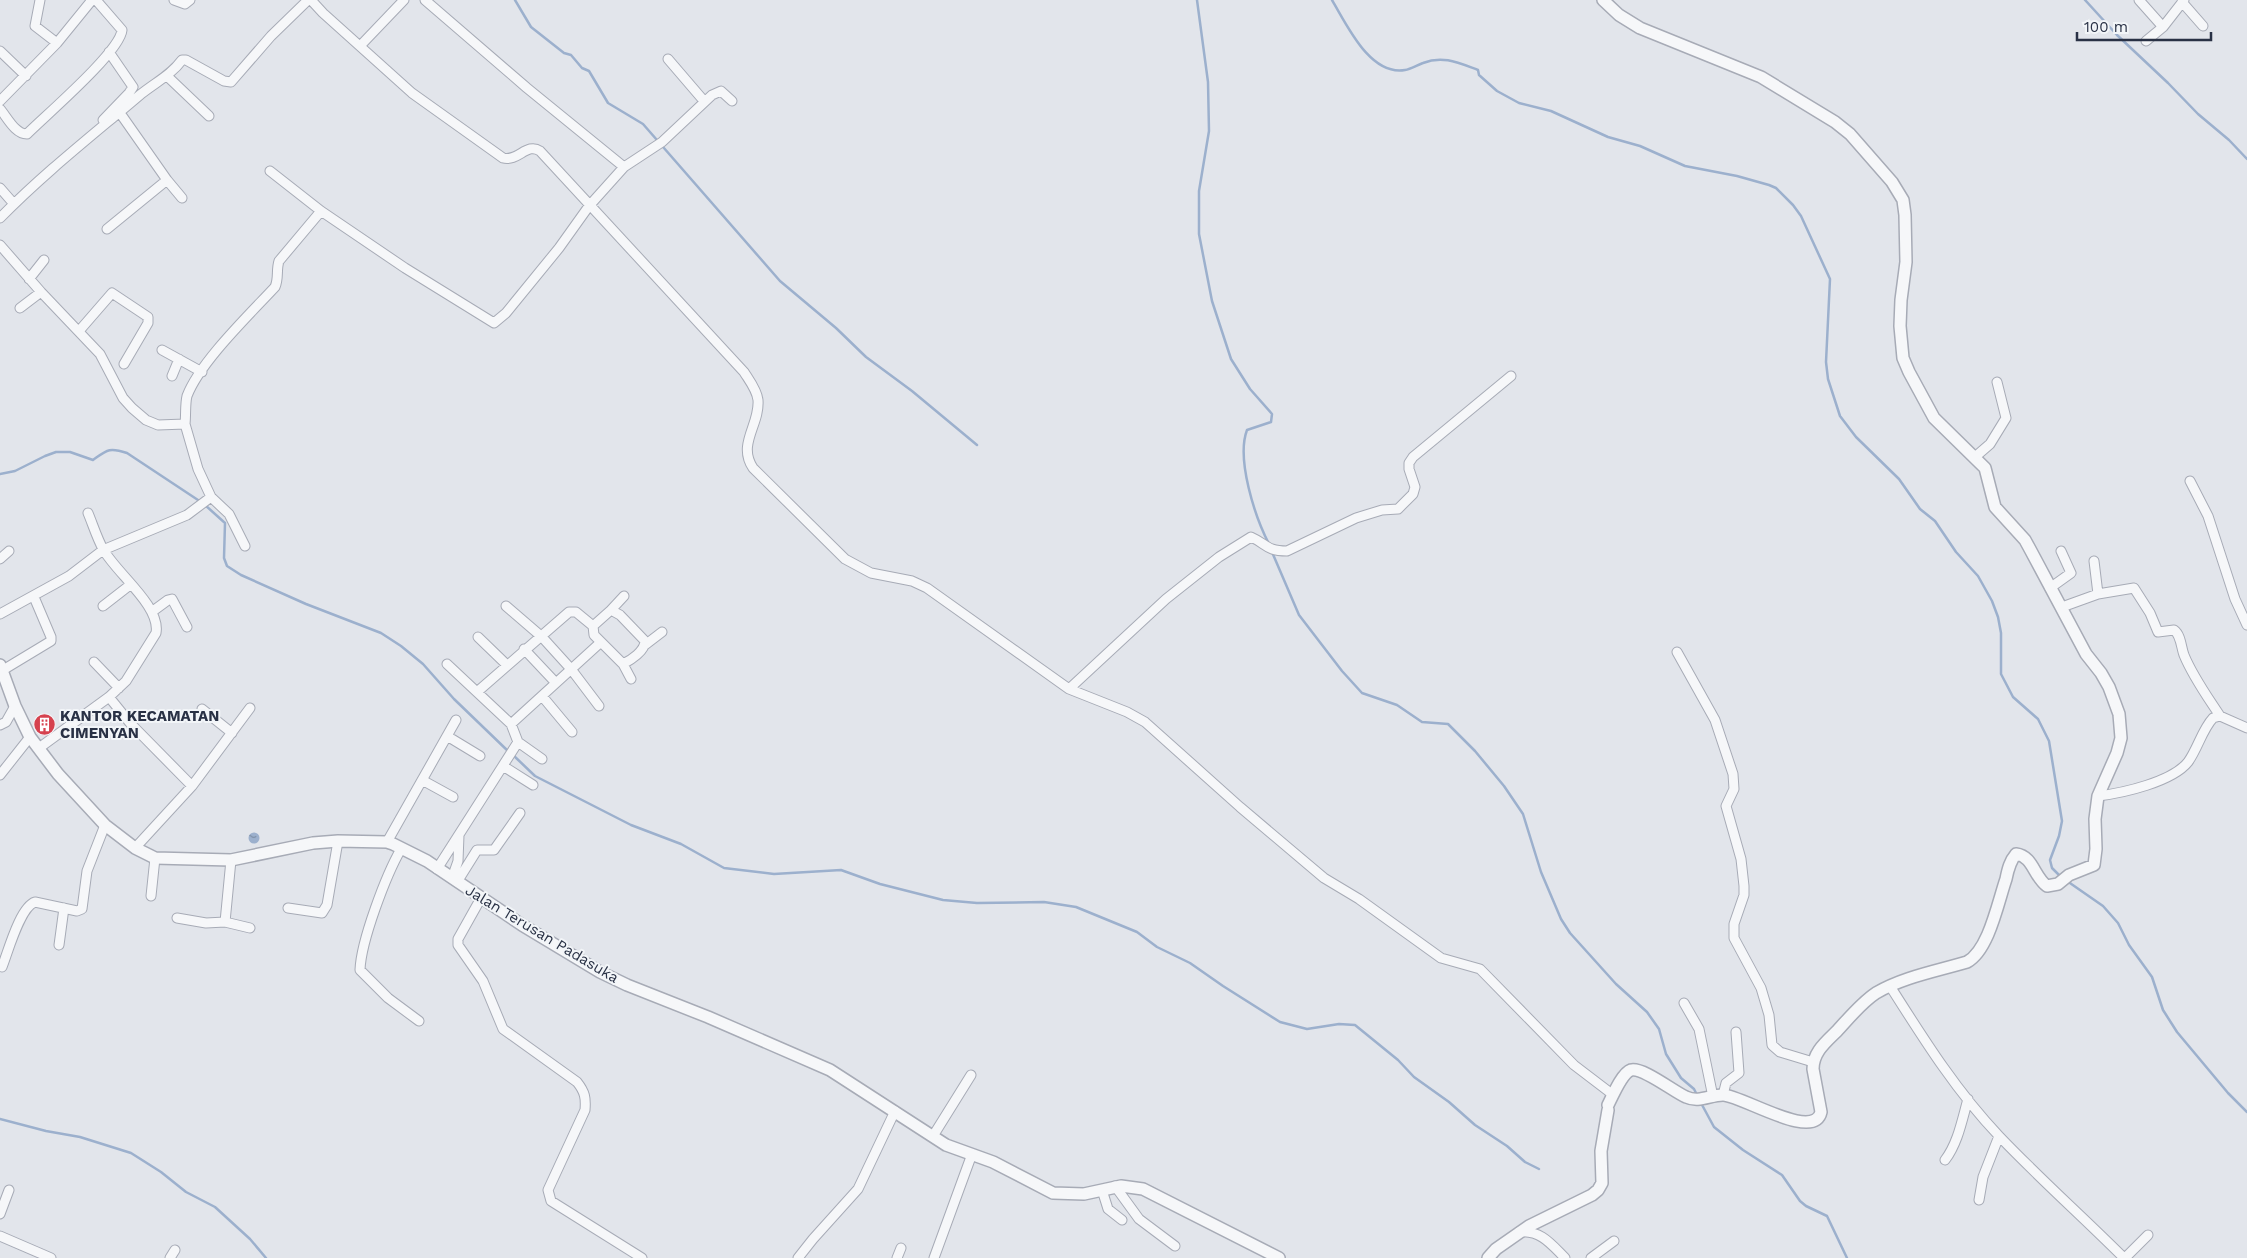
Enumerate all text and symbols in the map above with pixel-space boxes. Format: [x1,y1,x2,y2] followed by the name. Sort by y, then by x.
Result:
[2077,10,2211,42] scale bar
[2084,18,2128,36] text: 100 m
[60,707,219,742] place label: KANTOR KECAMATAN CIMENYAN
[32,713,56,737] building icon: KANTOR KECAMATAN CIMENYAN
[462,881,622,987] street label: Jalan Terusan Padasuka

